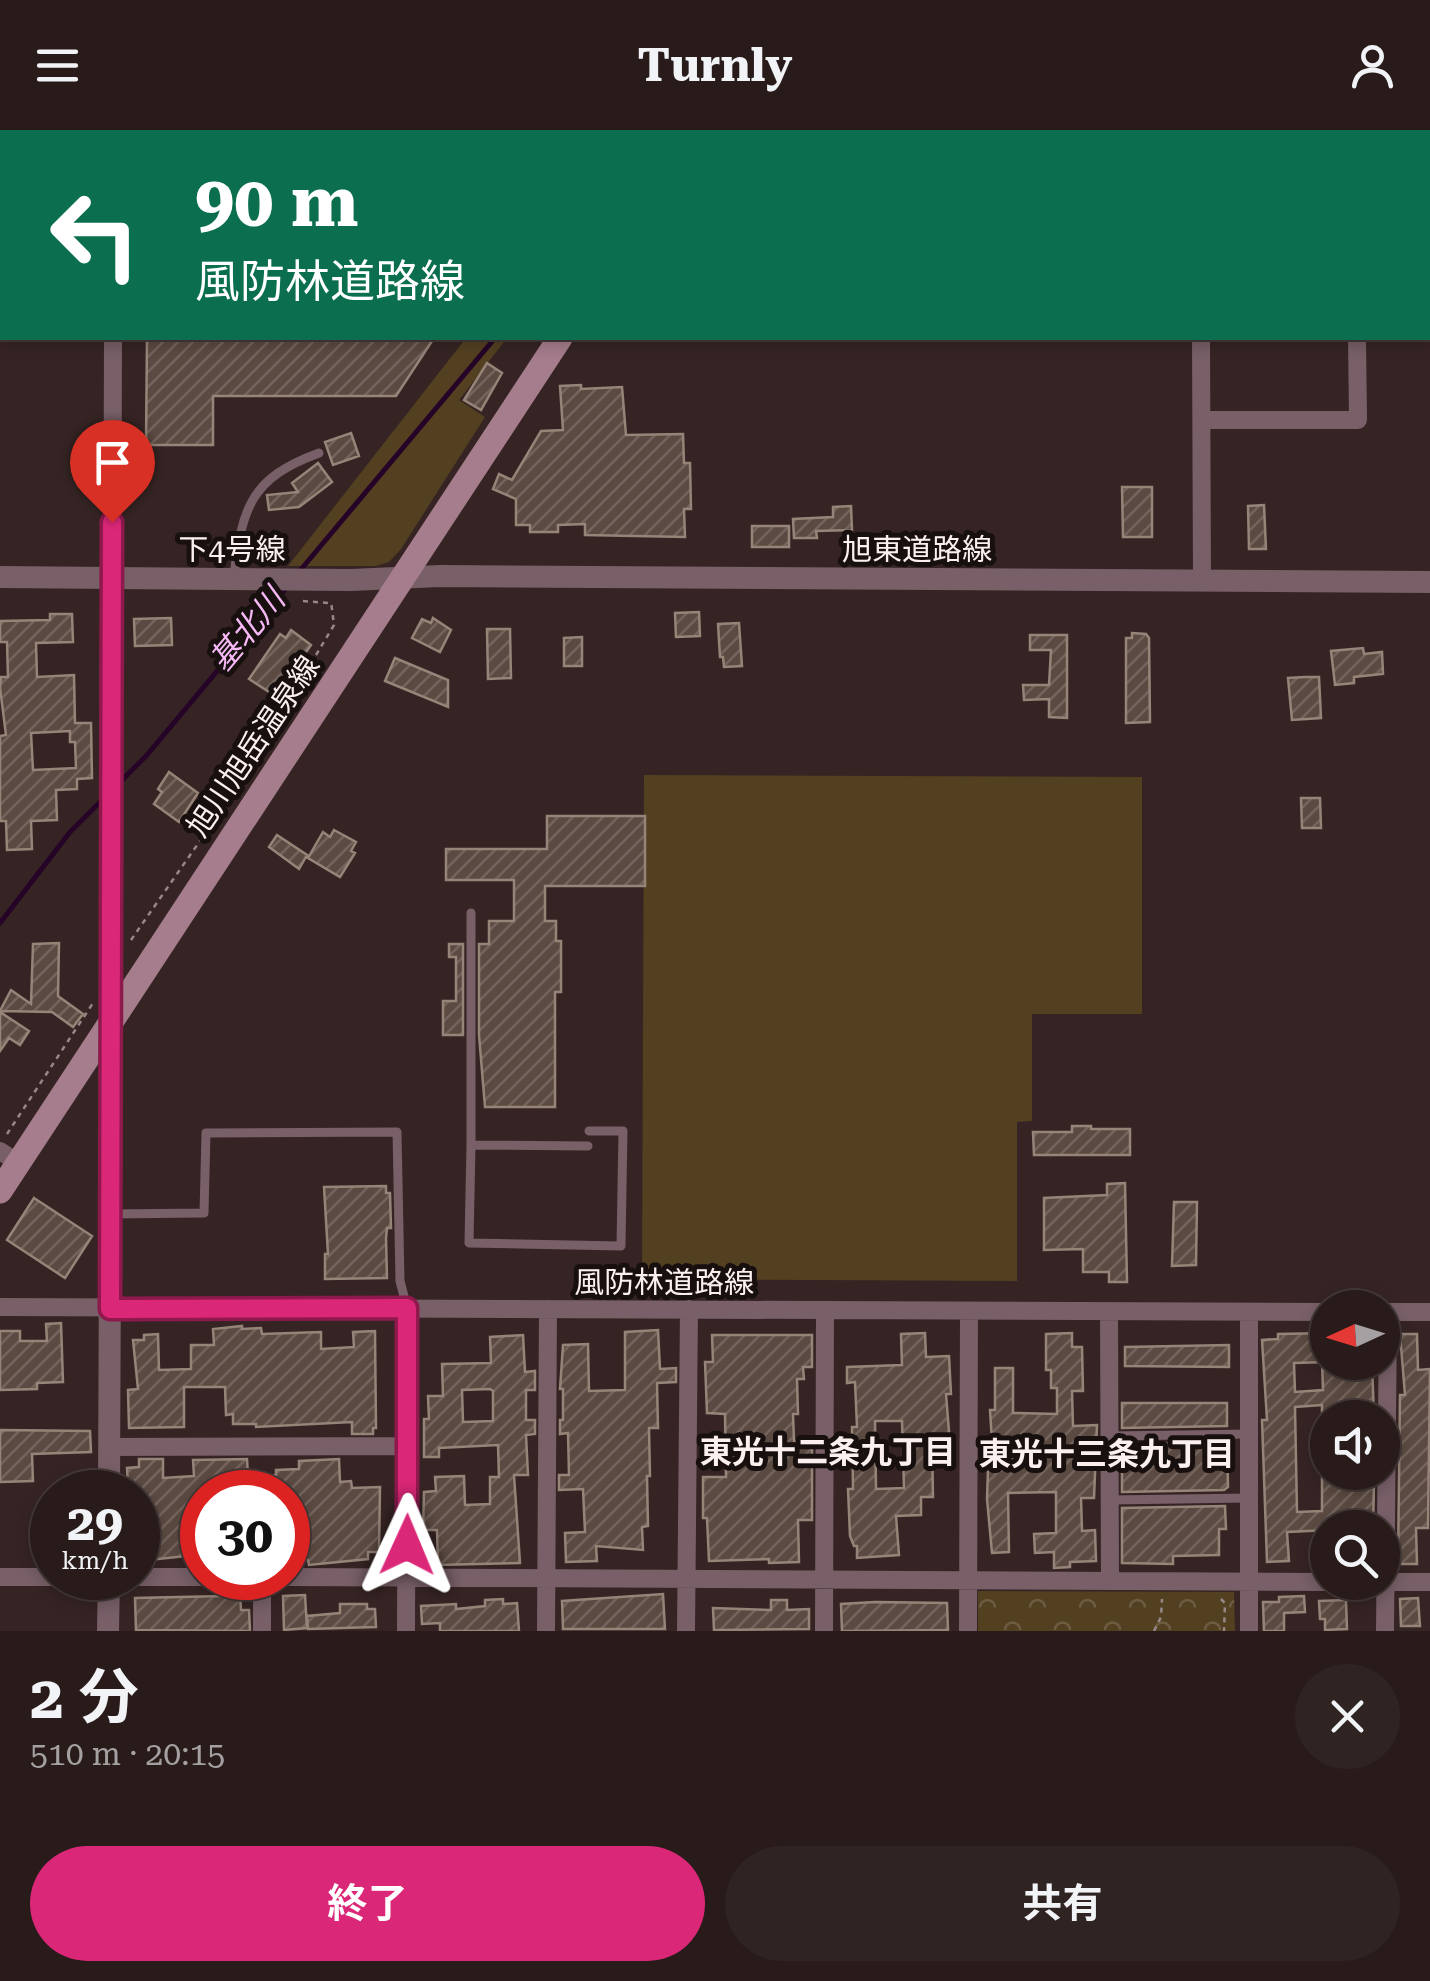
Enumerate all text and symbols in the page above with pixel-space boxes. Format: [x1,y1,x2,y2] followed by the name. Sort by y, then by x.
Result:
[30,38,85,93] icon: menu
[1345,38,1400,93] icon: person
[638,39,792,92] text: Turnly
[195,161,359,243] text: 90 m
[30,170,160,300] icon: left
[195,255,465,308] text: 風防林道路線
[70,420,155,523] pin
[85,435,140,490] icon: arrive
[179,532,285,567] street label: 下4号線
[842,532,992,567] street label: 旭東道路線
[202,579,294,679] water label: 基北川
[180,649,326,843] street label: 旭川旭岳温泉線
[574,1265,754,1300] street label: 風防林道路線
[1310,1290,1400,1380] north arrow
[1310,1290,1400,1600] map controls
[1310,1400,1400,1490] button: sound
[700,1433,956,1471] district label: 東光十二条九丁目
[979,1435,1235,1473] district label: 東光十三条九丁目
[180,1470,310,1600] speed limit sign: 30
[355,1493,459,1597] position arrow
[67,1494,123,1552] text: 29
[1310,1510,1400,1600] button: search
[62,1546,128,1575] text: km/h
[30,1662,139,1733] text: 2 分
[1295,1664,1400,1769] button: close
[30,1735,225,1773] text: 510 m · 20:15
[30,1846,705,1961] button: 終了
[725,1846,1400,1961] button: 共有

